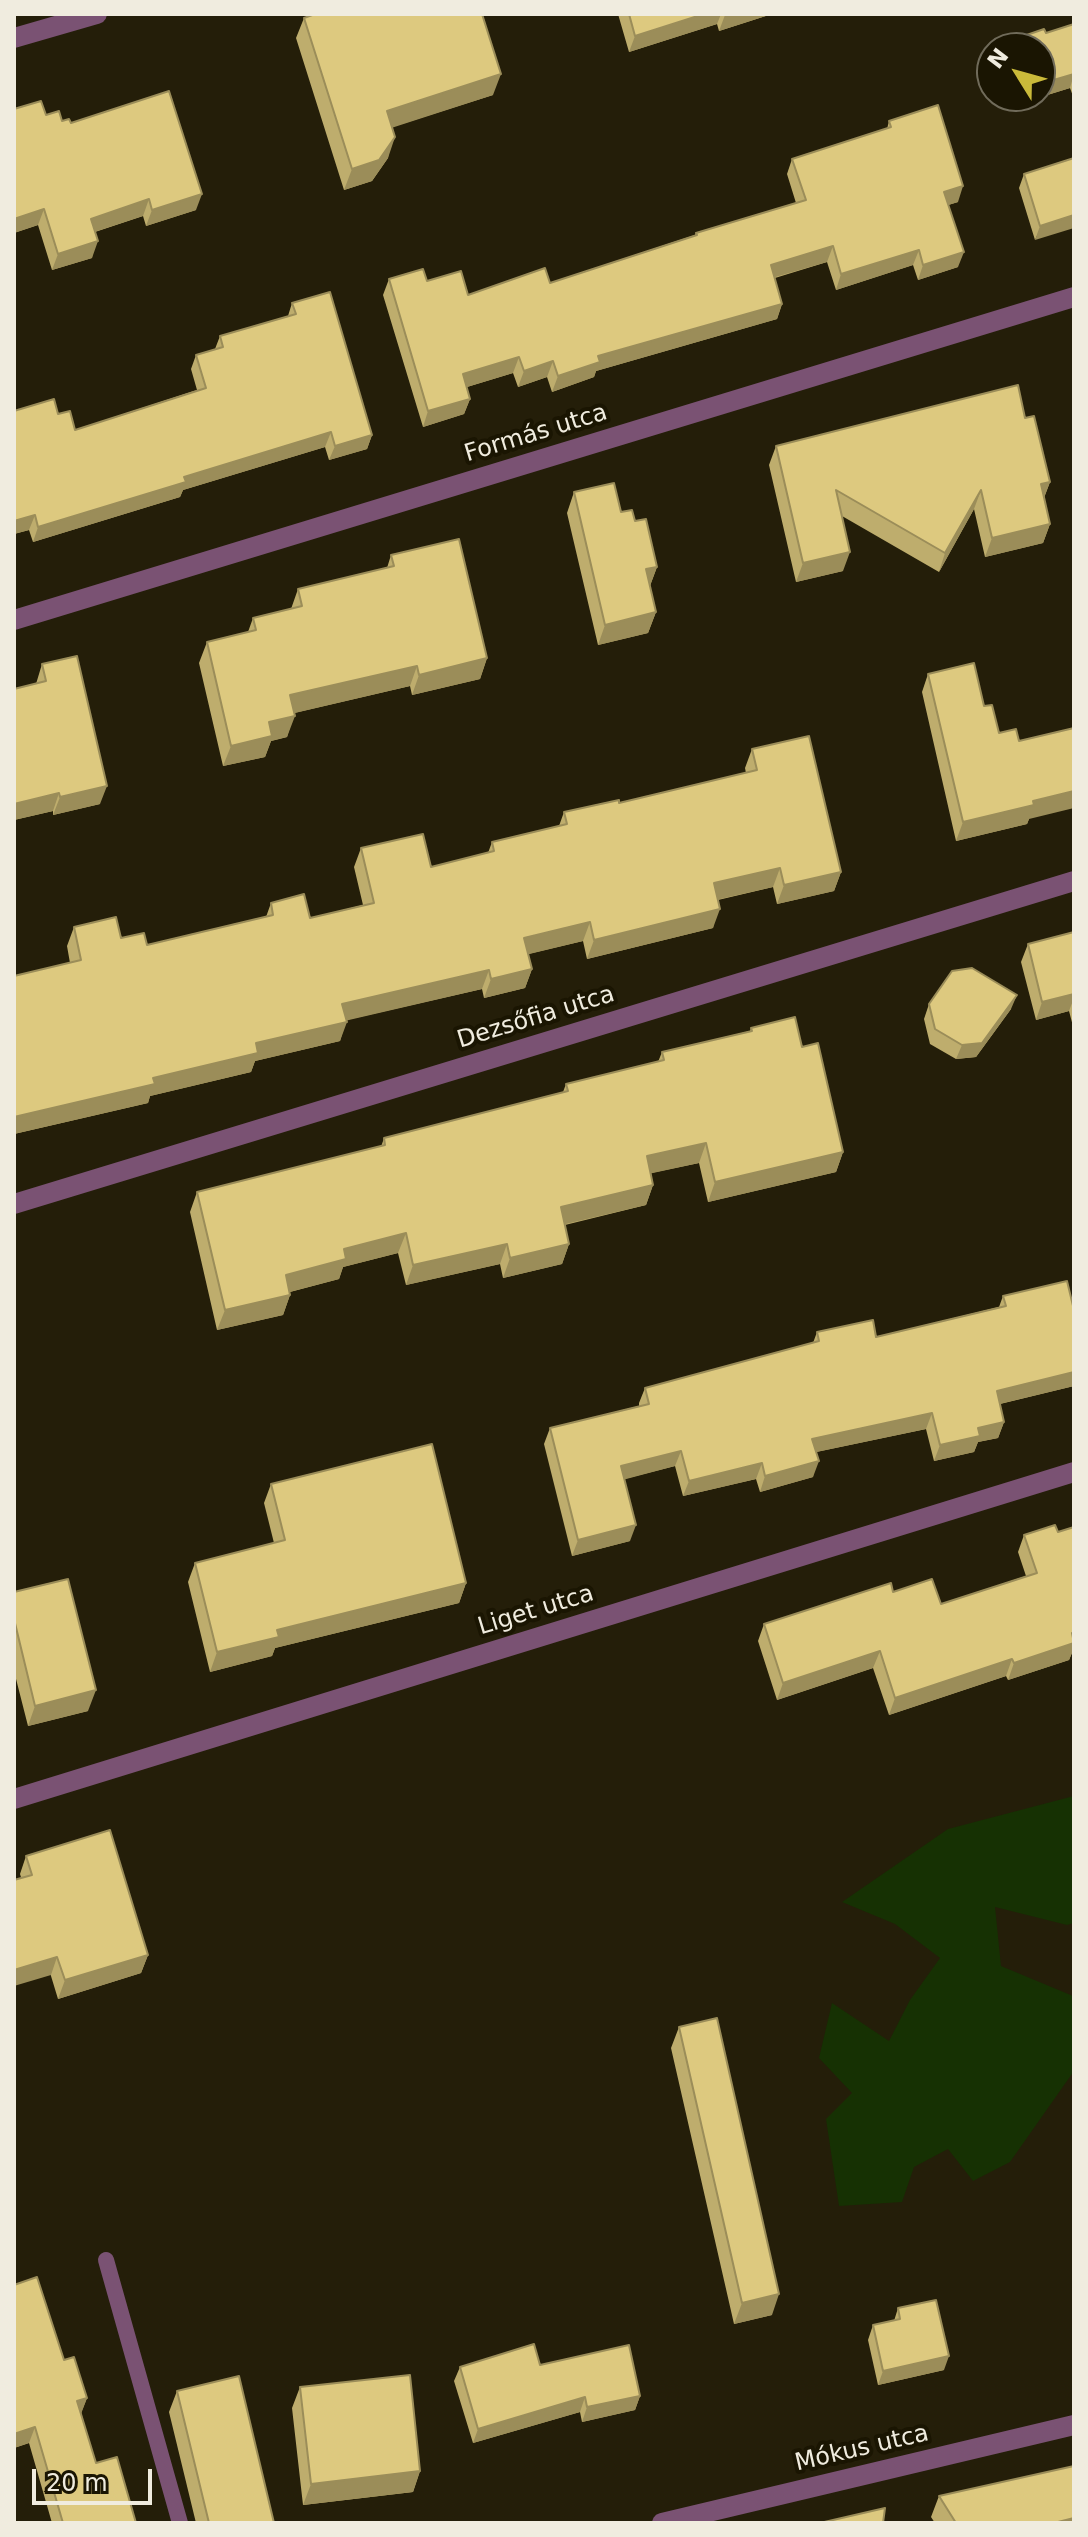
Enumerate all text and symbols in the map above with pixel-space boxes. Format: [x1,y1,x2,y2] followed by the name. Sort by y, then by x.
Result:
[976,32,1056,112] north arrow
[982,44,1014,73] text: N
[461,399,611,469] street label: Formás utca
[454,980,618,1056] street label: Dezsőfia utca
[475,1580,597,1642] street label: Liget utca
[792,2420,932,2478] street label: Mókus utca
[36,2453,156,2503] scale bar
[46,2469,108,2497] text: 20 m

